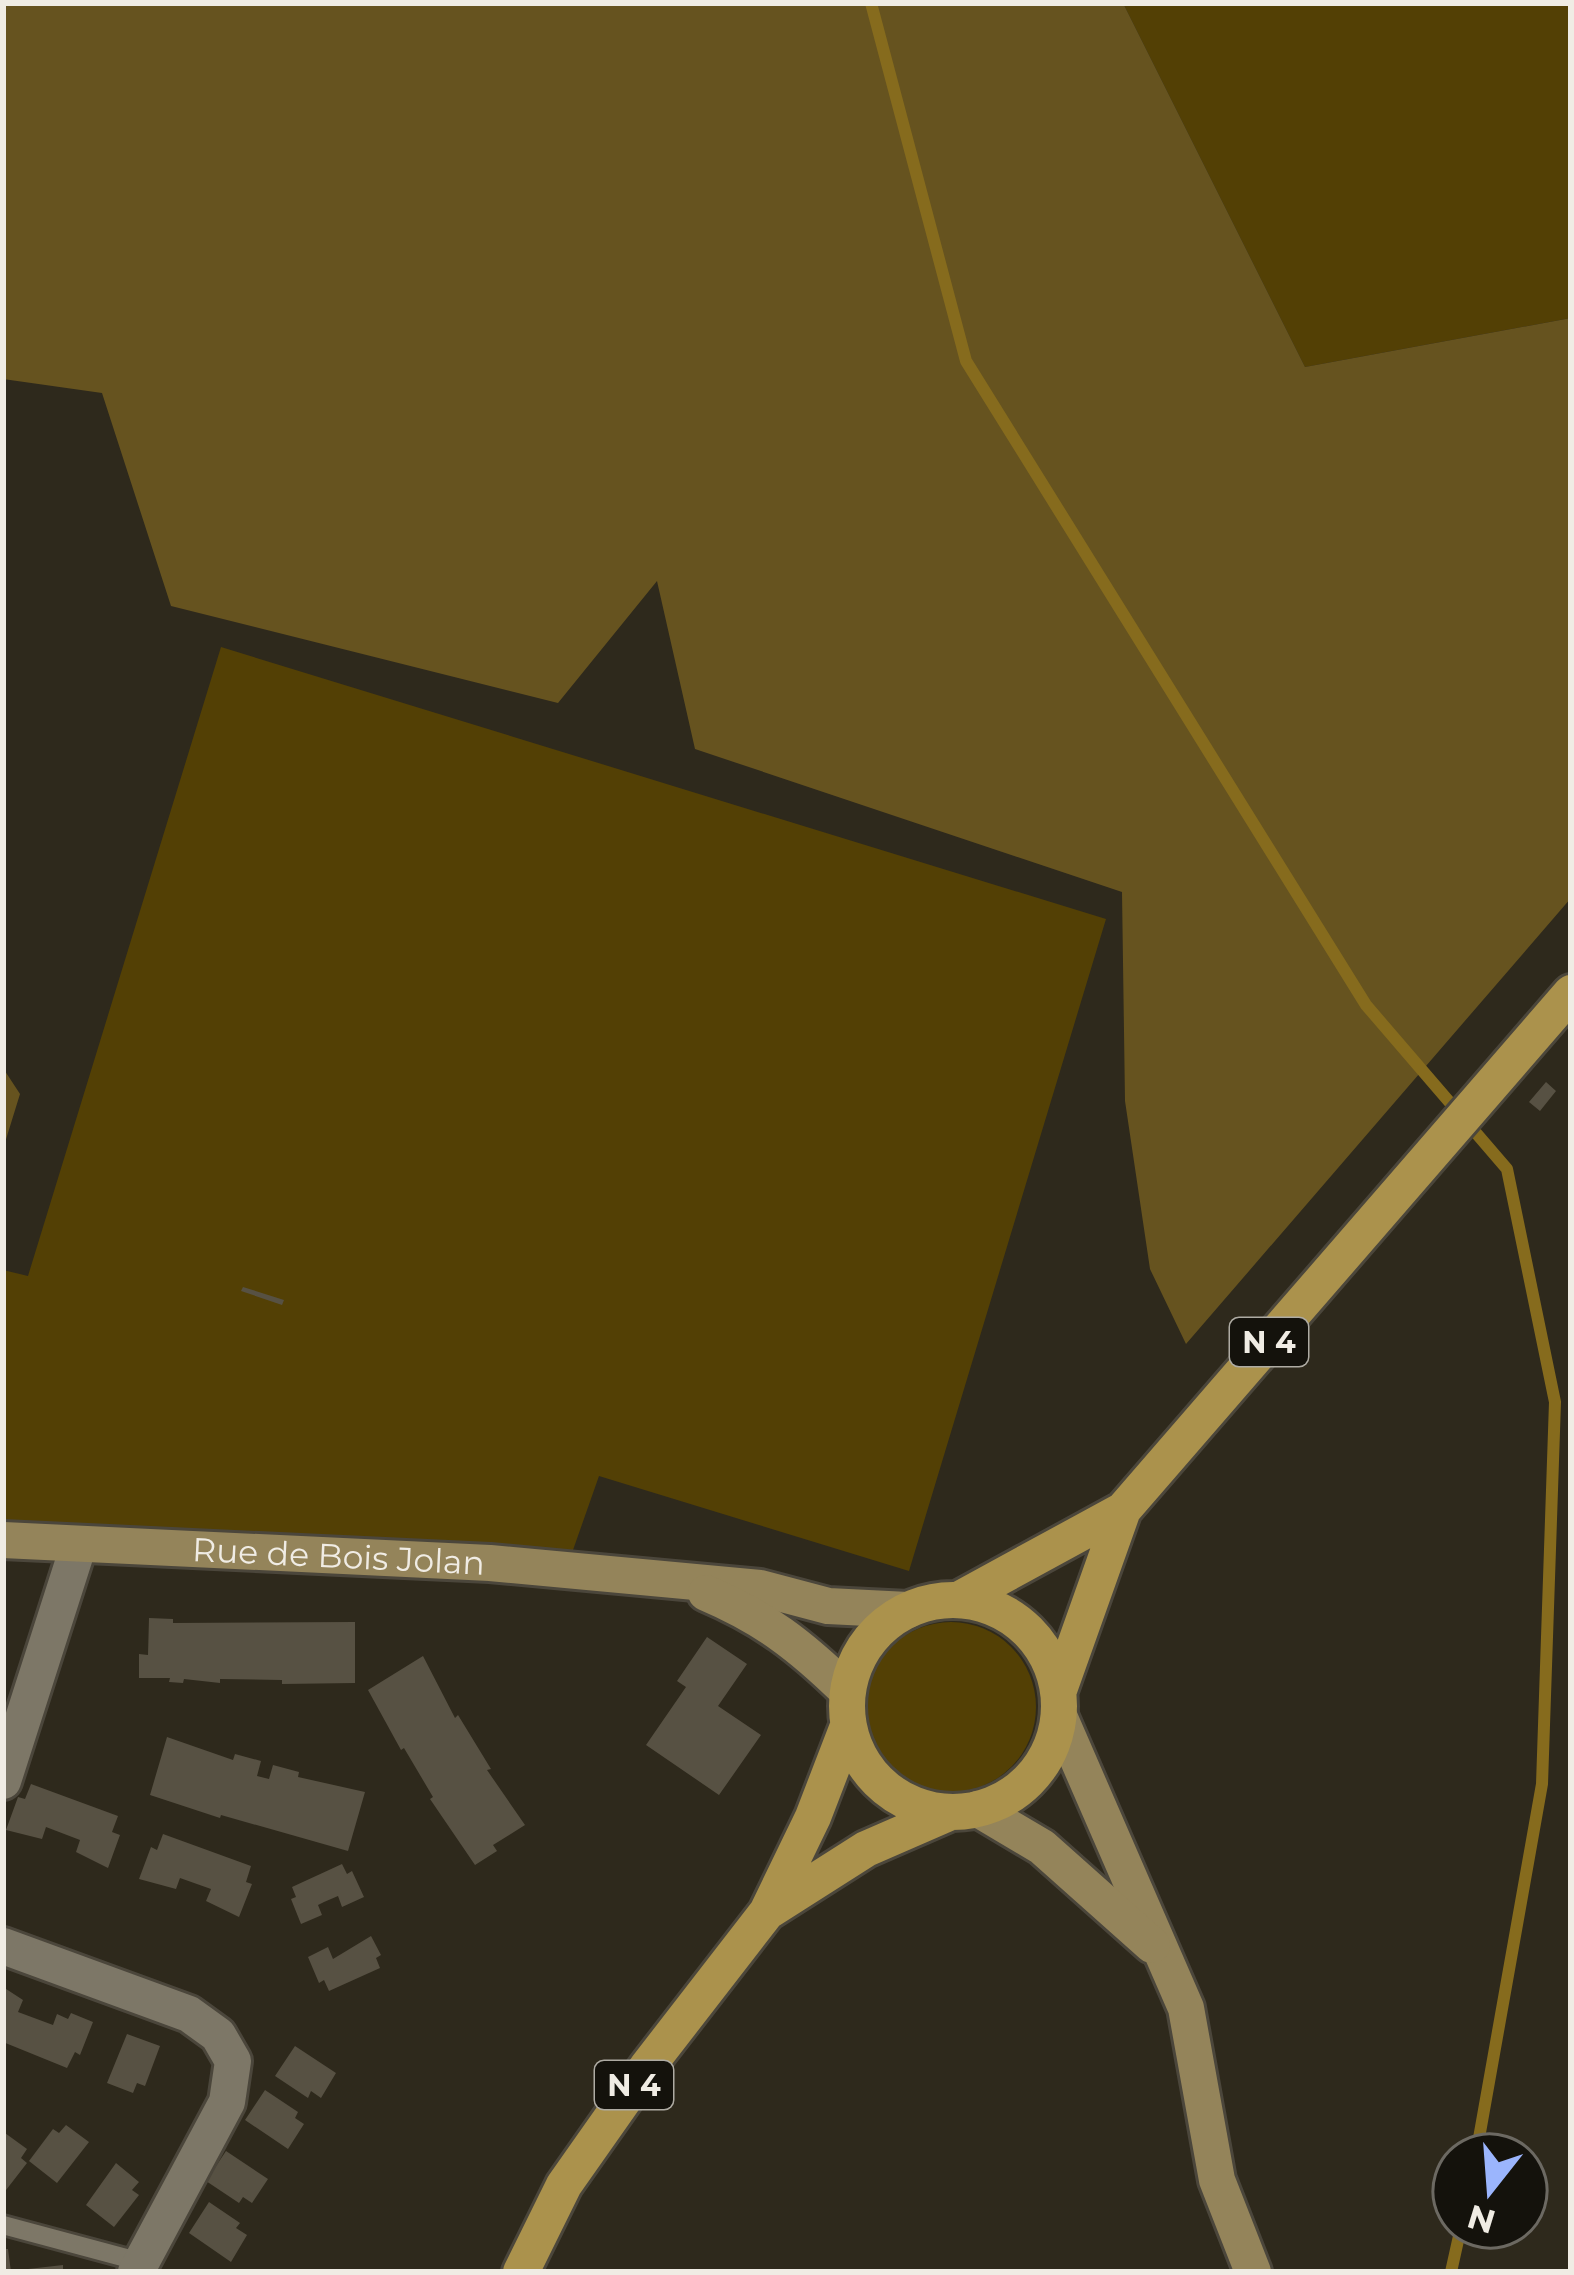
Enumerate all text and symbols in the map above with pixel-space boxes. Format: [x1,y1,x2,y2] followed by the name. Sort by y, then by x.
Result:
[1230,1318,1308,1366] road number: N 4
[191,1529,486,1583] street label: Rue de Bois Jolan
[595,2061,673,2109] road number: N 4
[1430,2131,1550,2251] north arrow
[1463,2197,1500,2243] text: N

